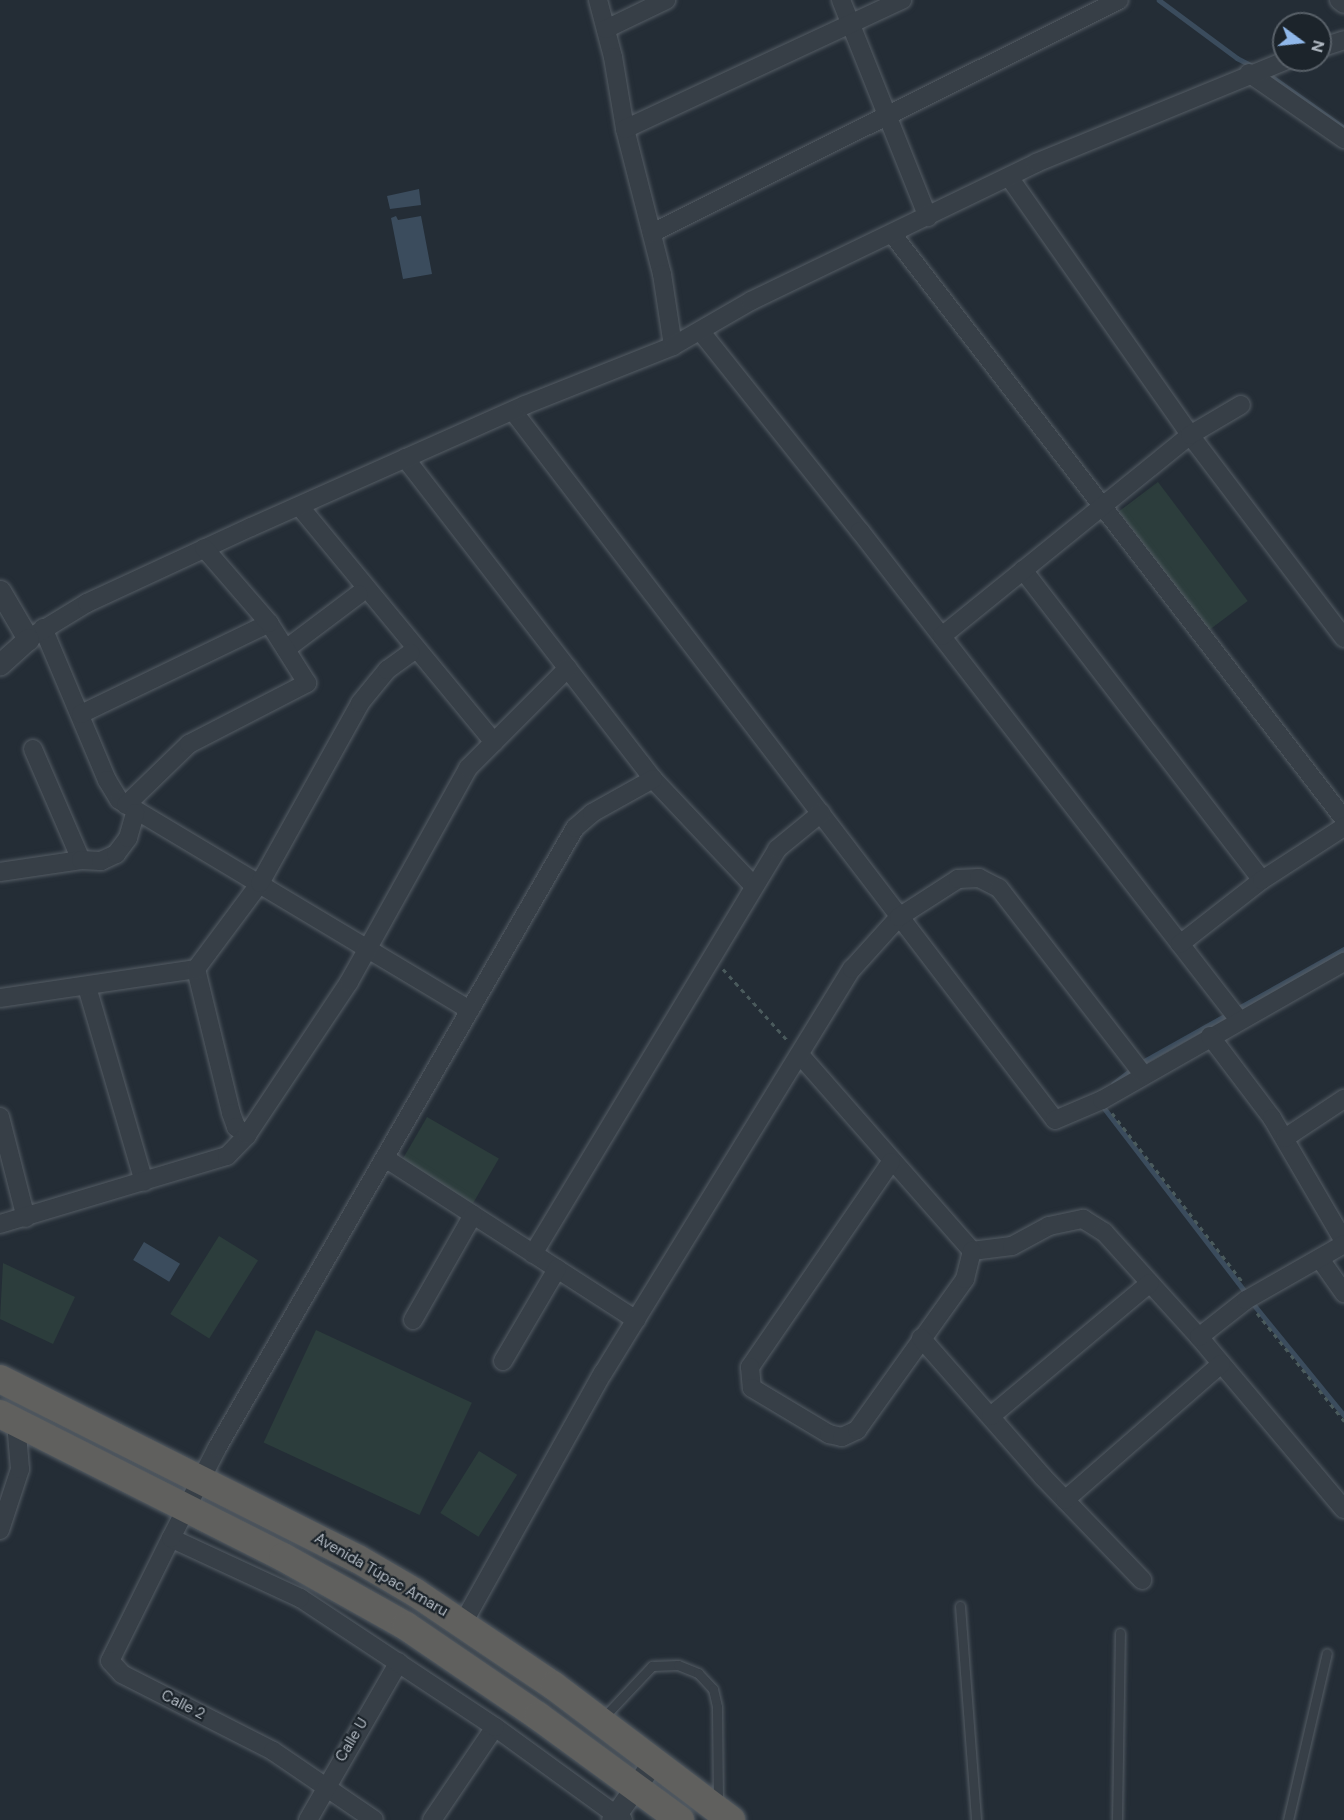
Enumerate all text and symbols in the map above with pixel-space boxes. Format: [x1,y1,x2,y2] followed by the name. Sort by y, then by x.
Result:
[1272,12,1332,72] north arrow
[1306,38,1330,55] text: N
[311,1529,451,1621] street label: Avenida Túpac Amaru
[158,1686,208,1724] street label: Calle 2
[332,1715,372,1765] street label: Calle U

